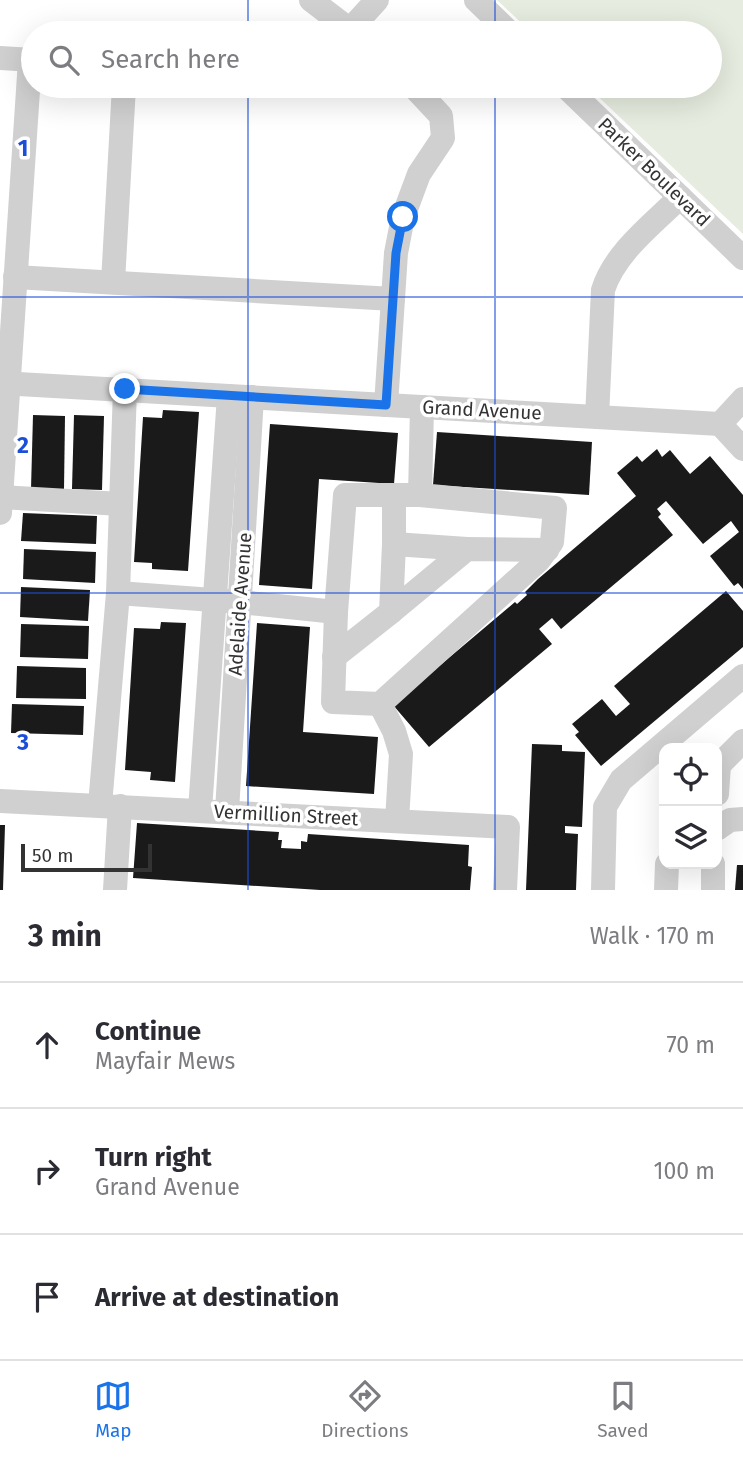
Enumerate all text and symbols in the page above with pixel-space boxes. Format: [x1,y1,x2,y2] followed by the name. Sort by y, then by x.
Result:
[21,21,722,98] search box
[45,41,83,79] icon: search
[101,44,240,75] text: Search here
[593,113,715,231] street label: Parker Boulevard
[18,134,28,162] text: 1
[387,201,418,232] route start
[109,373,140,404] route end
[422,395,542,425] street label: Grand Avenue
[17,431,29,459] text: 2
[224,532,256,676] street label: Adelaide Avenue
[16,728,29,756] text: 3
[659,743,722,869] map controls
[659,743,722,806] button: locate
[213,800,359,830] street label: Vermillion Street
[659,806,722,869] button: layers
[21,841,152,873] scale bar
[32,844,73,867] text: 50 m
[28,918,102,954] text: 3 min
[590,922,715,950] text: Walk · 170 m
[95,1016,201,1047] text: Continue
[28,1026,66,1064] icon: ahead
[666,1031,715,1059] text: 70 m
[95,1047,235,1075] text: Mayfair Mews
[95,1142,212,1173] text: Turn right
[28,1152,66,1190] icon: right
[654,1157,715,1185] text: 100 m
[95,1173,240,1201] text: Grand Avenue
[28,1278,66,1316] icon: arrive
[95,1282,339,1313] text: Arrive at destination
[94,1377,132,1442] tab: Map
[321,1377,408,1442] tab: Directions
[597,1377,649,1442] tab: Saved

